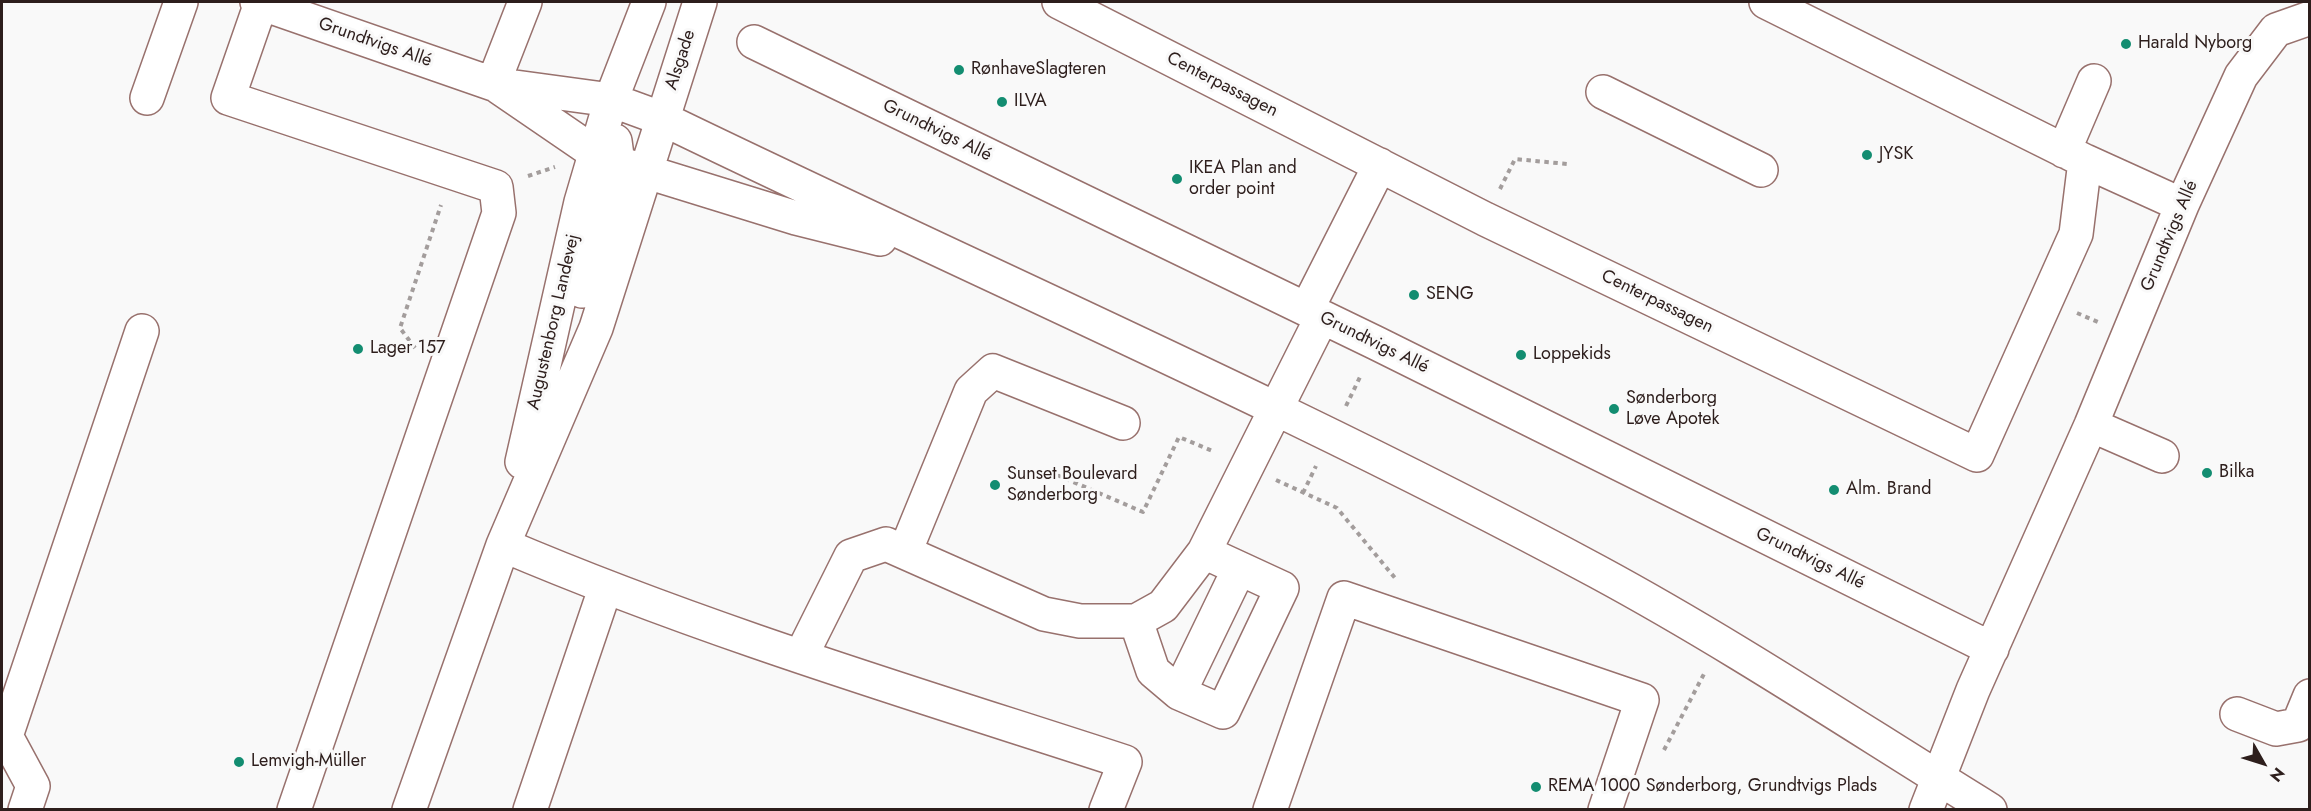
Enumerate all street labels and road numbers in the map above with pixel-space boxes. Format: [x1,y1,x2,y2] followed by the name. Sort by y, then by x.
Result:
[315,13,435,73] street label: Grundtvigs Allé
[661,27,701,93] street label: Alsgade
[1163,48,1281,122] street label: Centerpassagen
[879,95,995,167] street label: Grundtvigs Allé
[2137,177,2203,295] street label: Grundtvigs Allé
[523,232,585,412] street label: Augustenborg Landevej
[1597,266,1717,338] street label: Centerpassagen
[1316,307,1432,379] street label: Grundtvigs Allé
[1752,523,1868,595] street label: Grundtvigs Allé

